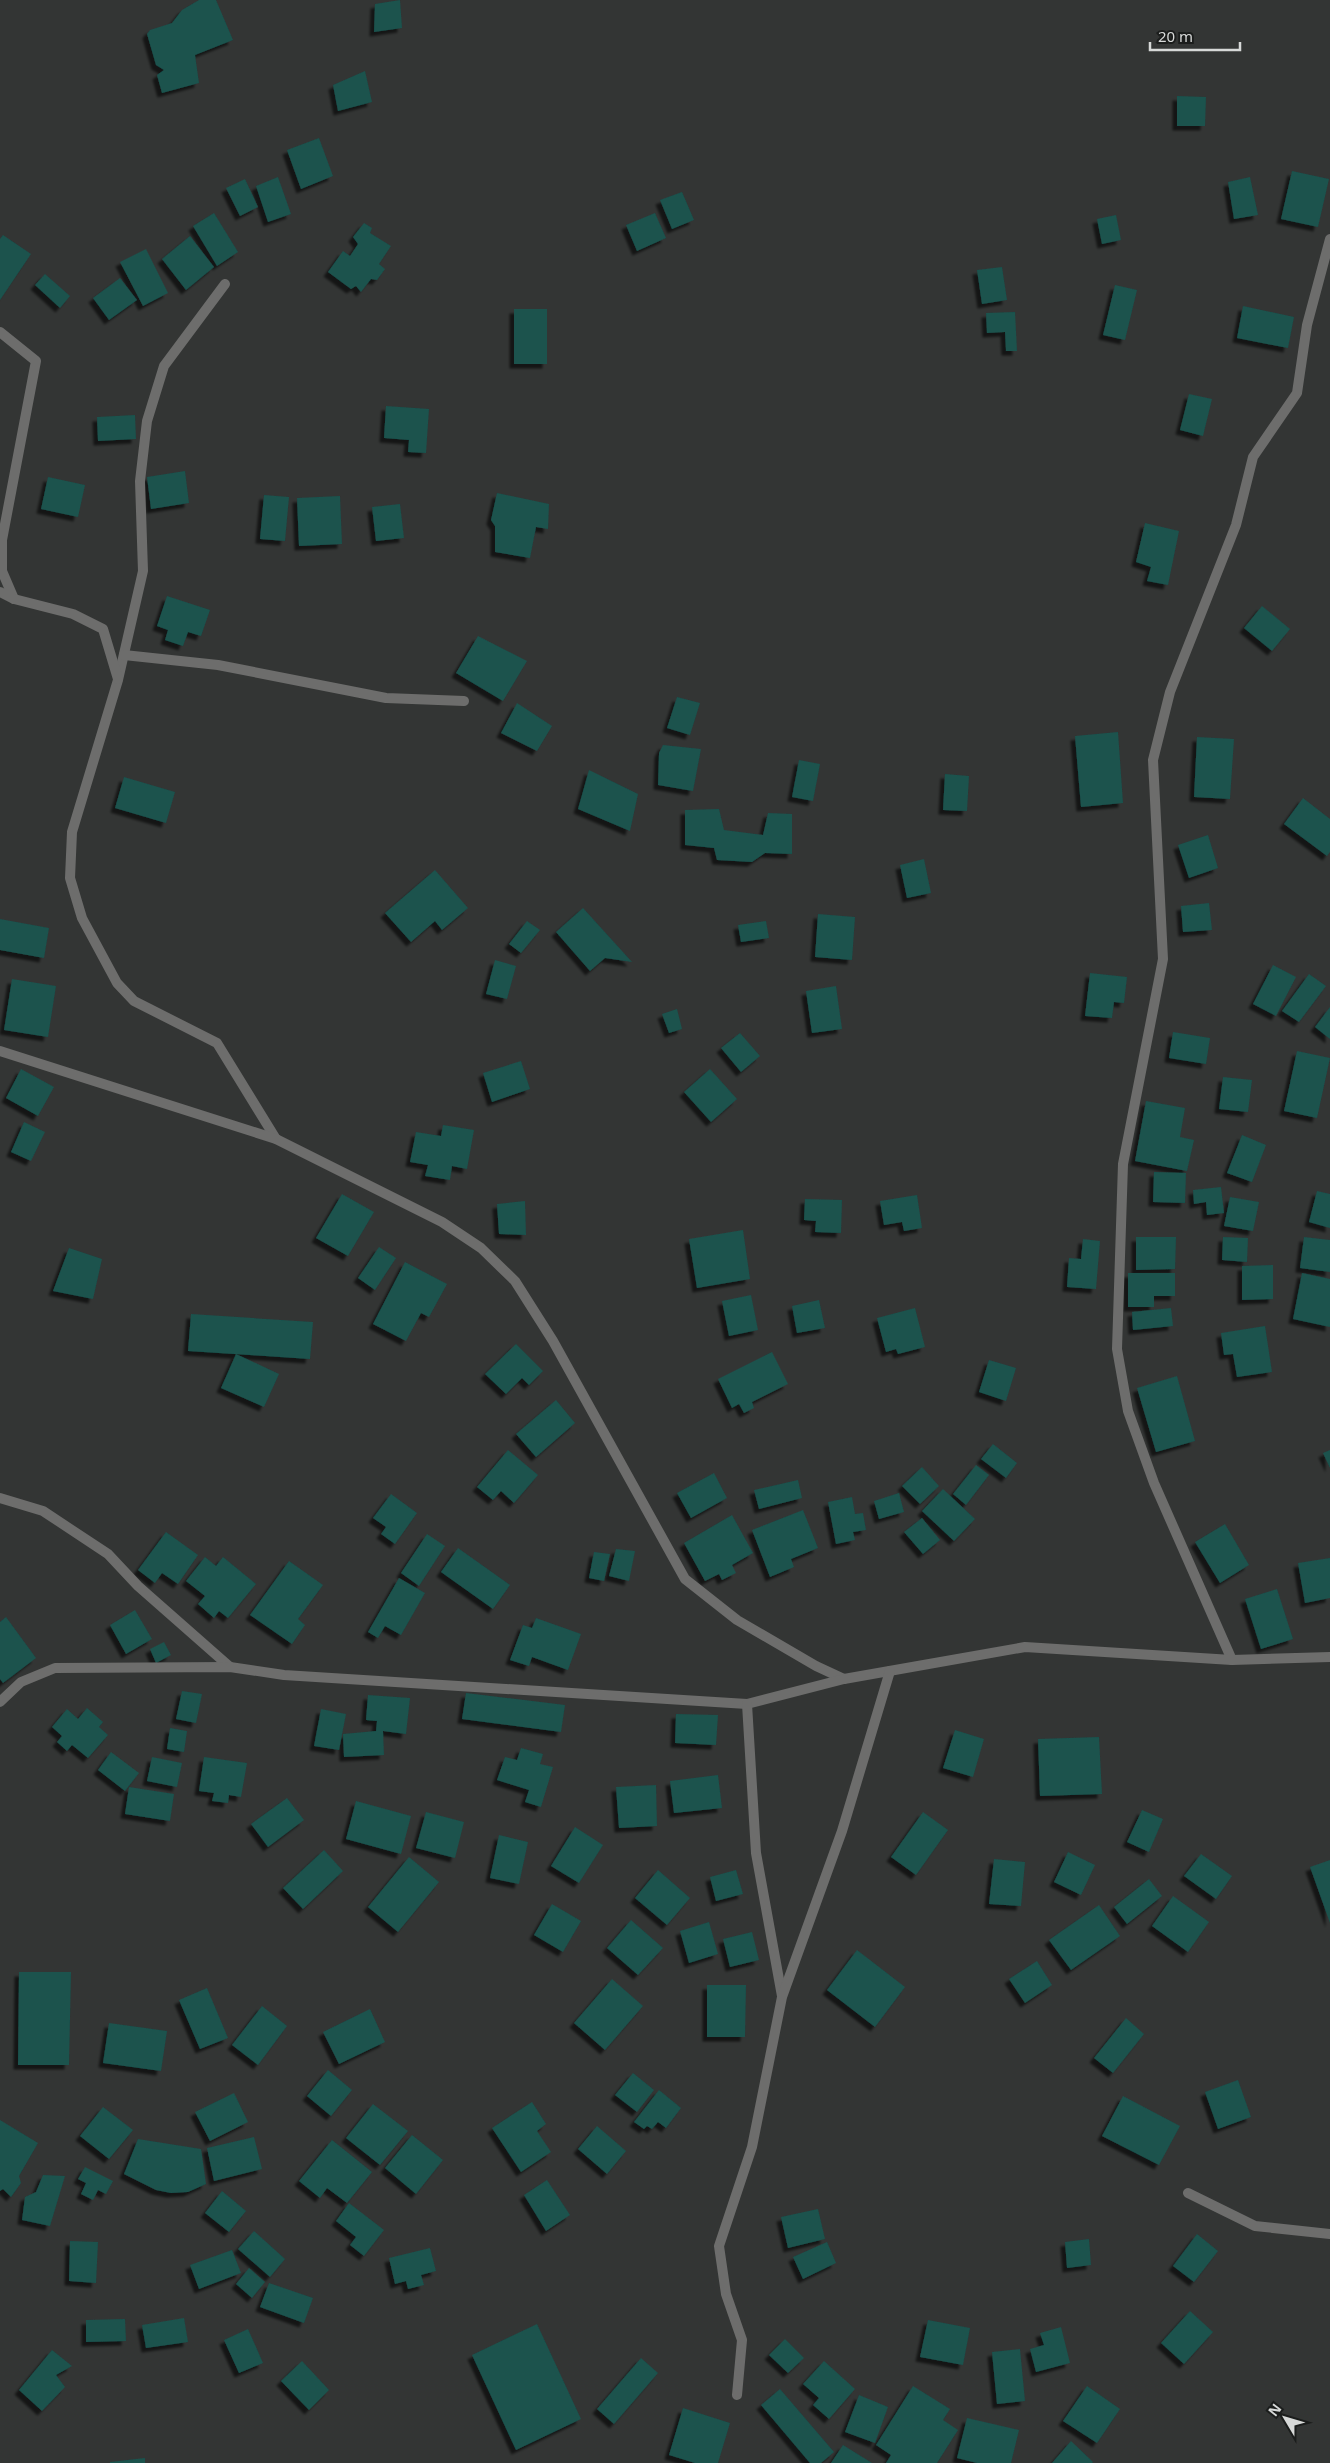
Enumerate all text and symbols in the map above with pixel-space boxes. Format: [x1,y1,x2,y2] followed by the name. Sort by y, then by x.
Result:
[1150,20,1240,52] scale bar
[1158,26,1193,46] text: 20 m
[1260,2393,1310,2443] north arrow
[1263,2399,1285,2420] text: N

